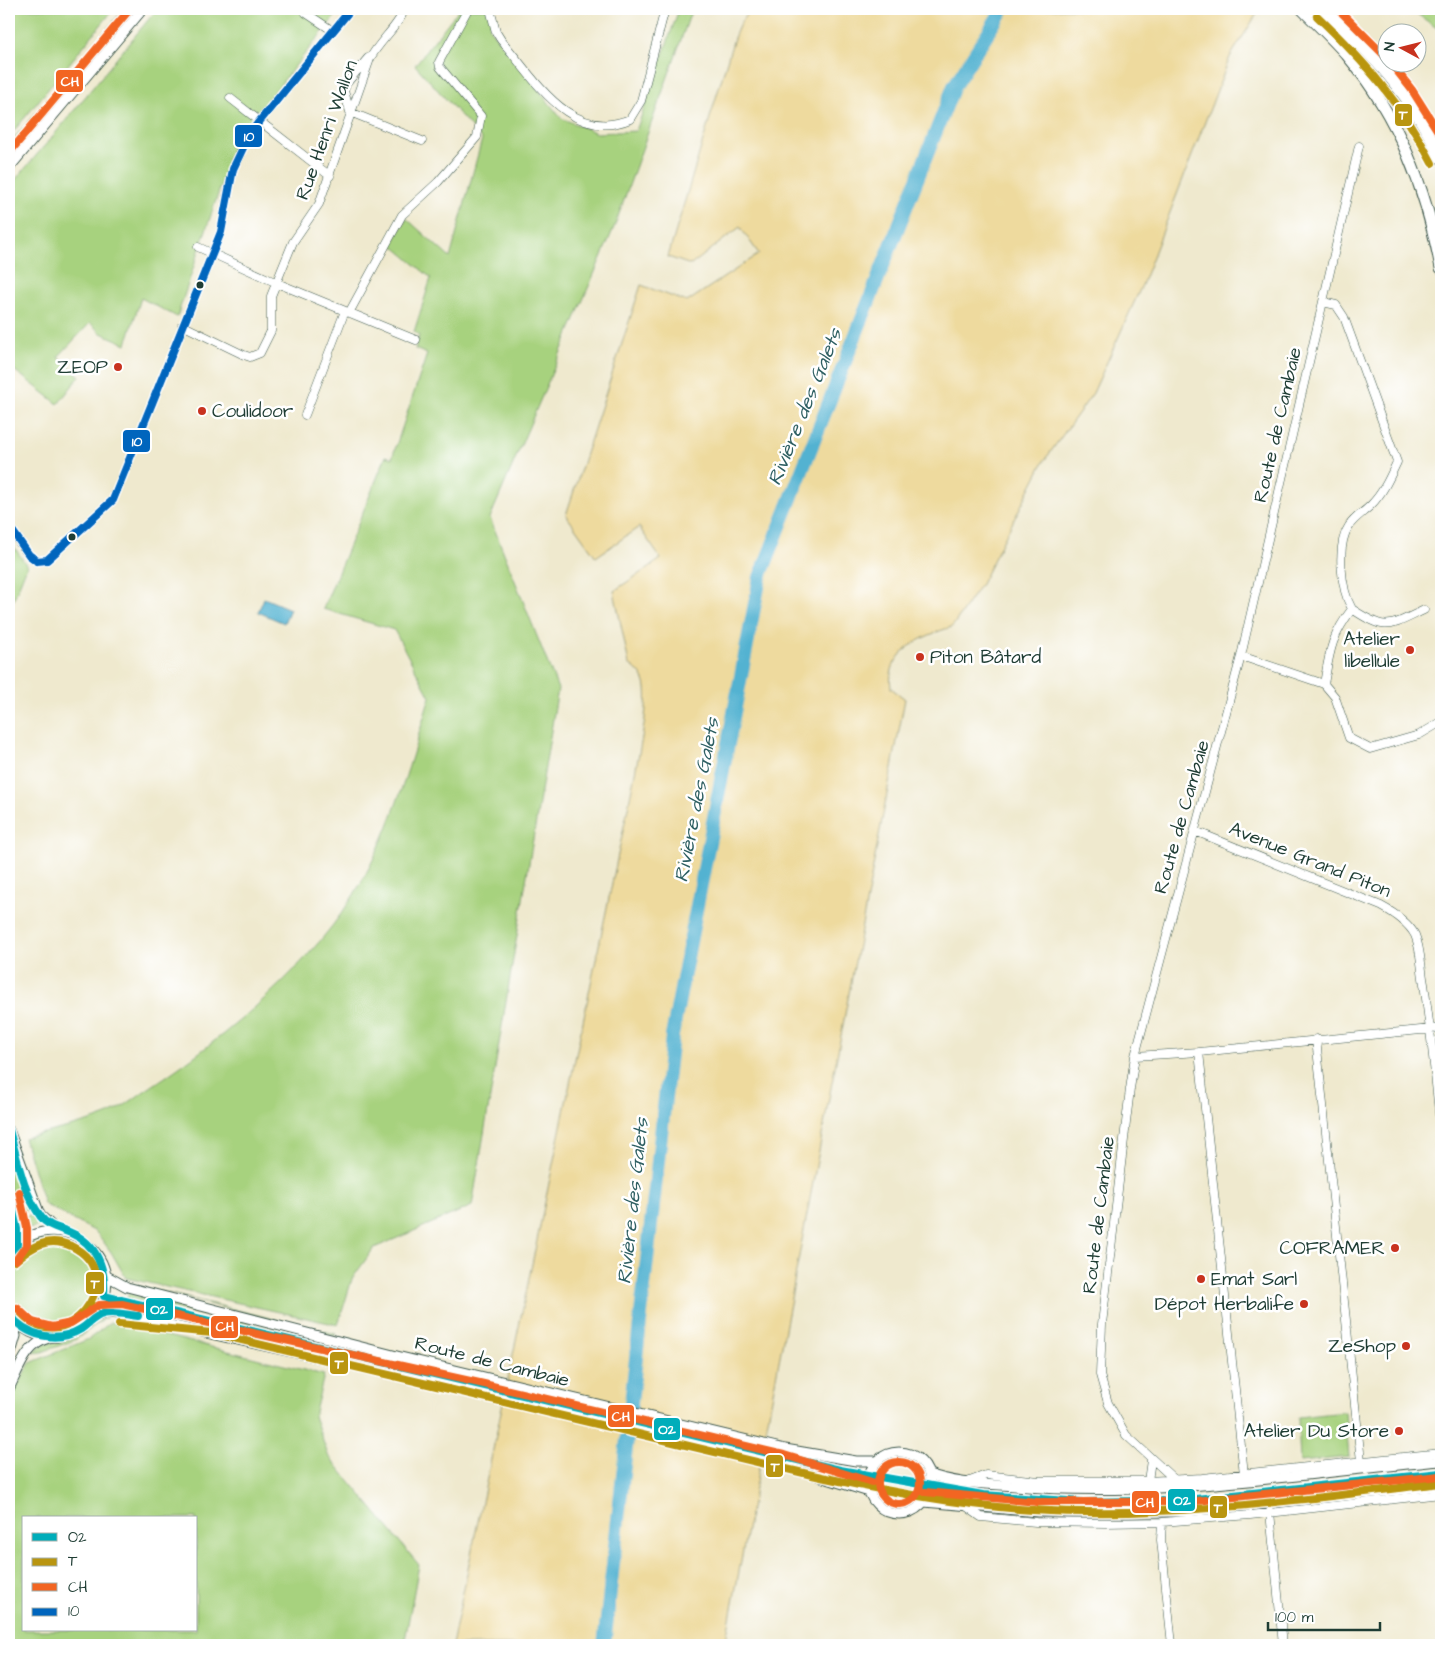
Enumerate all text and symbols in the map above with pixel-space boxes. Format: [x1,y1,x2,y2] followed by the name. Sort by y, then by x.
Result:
[1378,22,1428,72] north arrow
[1380,41,1401,52] text: N
[289,56,365,204] street label: Rue Henri Wallon
[55,69,84,93] line badge: CH
[61,72,80,92] text: CH
[1394,103,1413,127] line badge: T
[1398,105,1408,125] text: T
[234,124,263,148] line badge: 10
[244,127,254,147] text: 10
[195,280,205,290] unlabelled marker
[761,324,850,489] water label: Rivière des Galets
[1247,345,1309,505] street label: Route de Cambaie
[57,354,108,381] place label: ZEOP
[112,361,124,373] marker: ZEOP
[212,398,294,425] place label: Coulidoor
[196,405,208,417] marker: Coulidoor
[122,429,151,453] line badge: 10
[132,432,142,452] text: 10
[67,532,77,542] unlabelled marker
[1343,626,1401,675] place label: Atelier libellule
[930,644,1041,671] place label: Piton Bâtard
[1404,644,1416,656] marker: Atelier libellule
[914,651,926,663] marker: Piton Bâtard
[667,715,727,884] water label: Rivière des Galets
[1147,737,1217,897] street label: Route de Cambaie
[1225,815,1395,905] street label: Avenue Grand Piton
[610,1116,656,1285] water label: Rivière des Galets
[1076,1135,1122,1295] street label: Route de Cambaie
[1279,1235,1385,1262] place label: COFRAMER
[1389,1242,1401,1254] marker: COFRAMER
[1211,1266,1297,1293] place label: Emat Sarl
[85,1271,105,1295] line badge: T
[1195,1273,1207,1285] marker: Emat Sarl
[90,1274,100,1294] text: T
[1155,1291,1294,1318] place label: Dépot Herbalife
[145,1297,174,1321] line badge: O2
[1298,1298,1310,1310] marker: Dépot Herbalife
[150,1300,169,1320] text: O2
[210,1315,239,1339] line badge: CH
[216,1317,235,1337] text: CH
[412,1330,572,1394] street label: Route de Cambaie
[1328,1333,1396,1360] place label: ZeShop
[1400,1340,1412,1352] marker: ZeShop
[329,1351,349,1375] line badge: T
[334,1354,344,1374] text: T
[607,1404,635,1428] line badge: CH
[612,1407,631,1427] text: CH
[653,1417,681,1441] line badge: O2
[1244,1418,1389,1445] place label: Atelier Du Store
[658,1420,677,1440] text: O2
[1393,1425,1405,1437] marker: Atelier Du Store
[765,1454,784,1478] line badge: T
[770,1457,780,1477] text: T
[1167,1488,1196,1512] line badge: O2
[1131,1490,1160,1514] line badge: CH
[1173,1491,1192,1511] text: O2
[1136,1493,1155,1513] text: CH
[1209,1495,1228,1519] line badge: T
[1213,1498,1223,1518] text: T
[22,1516,198,1632] legend
[68,1527,87,1548] text: O2
[68,1551,78,1572] text: T
[68,1577,88,1598] text: CH
[1268,1599,1380,1631] scale bar
[68,1601,80,1622] text: 10
[1275,1607,1314,1628] text: 100 m

